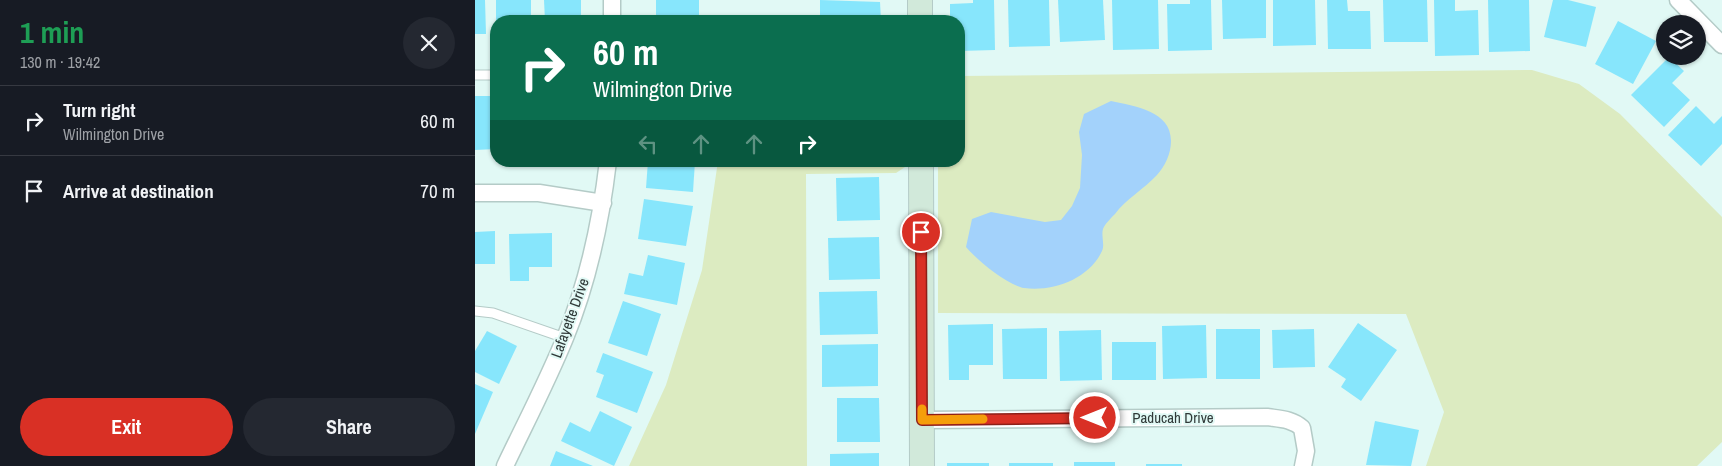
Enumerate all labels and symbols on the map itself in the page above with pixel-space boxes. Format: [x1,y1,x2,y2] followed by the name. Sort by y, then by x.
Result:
[900,211,942,253] pin
[545,275,594,361] street label: Lafayette Drive
[1068,391,1120,443] position arrow
[1132,407,1214,428] street label: Paducah Drive

